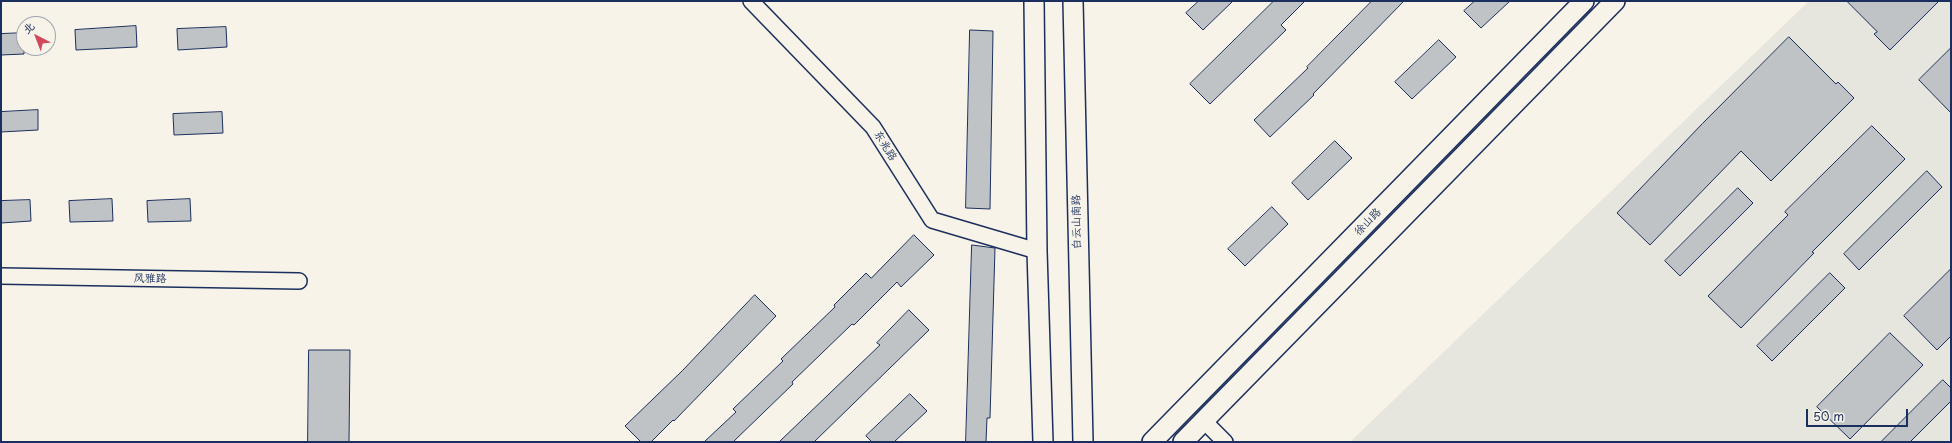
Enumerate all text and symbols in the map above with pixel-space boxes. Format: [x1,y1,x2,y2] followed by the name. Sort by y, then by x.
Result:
[16,16,56,56] north arrow
[19,17,38,37] text: 北
[871,129,899,163] street label: 东兆路
[1070,194,1084,250] street label: 白云山南路
[1352,206,1384,238] street label: 徐山路
[133,272,167,286] street label: 风雅路
[1808,401,1910,427] scale bar
[1813,407,1844,425] text: 50 m

